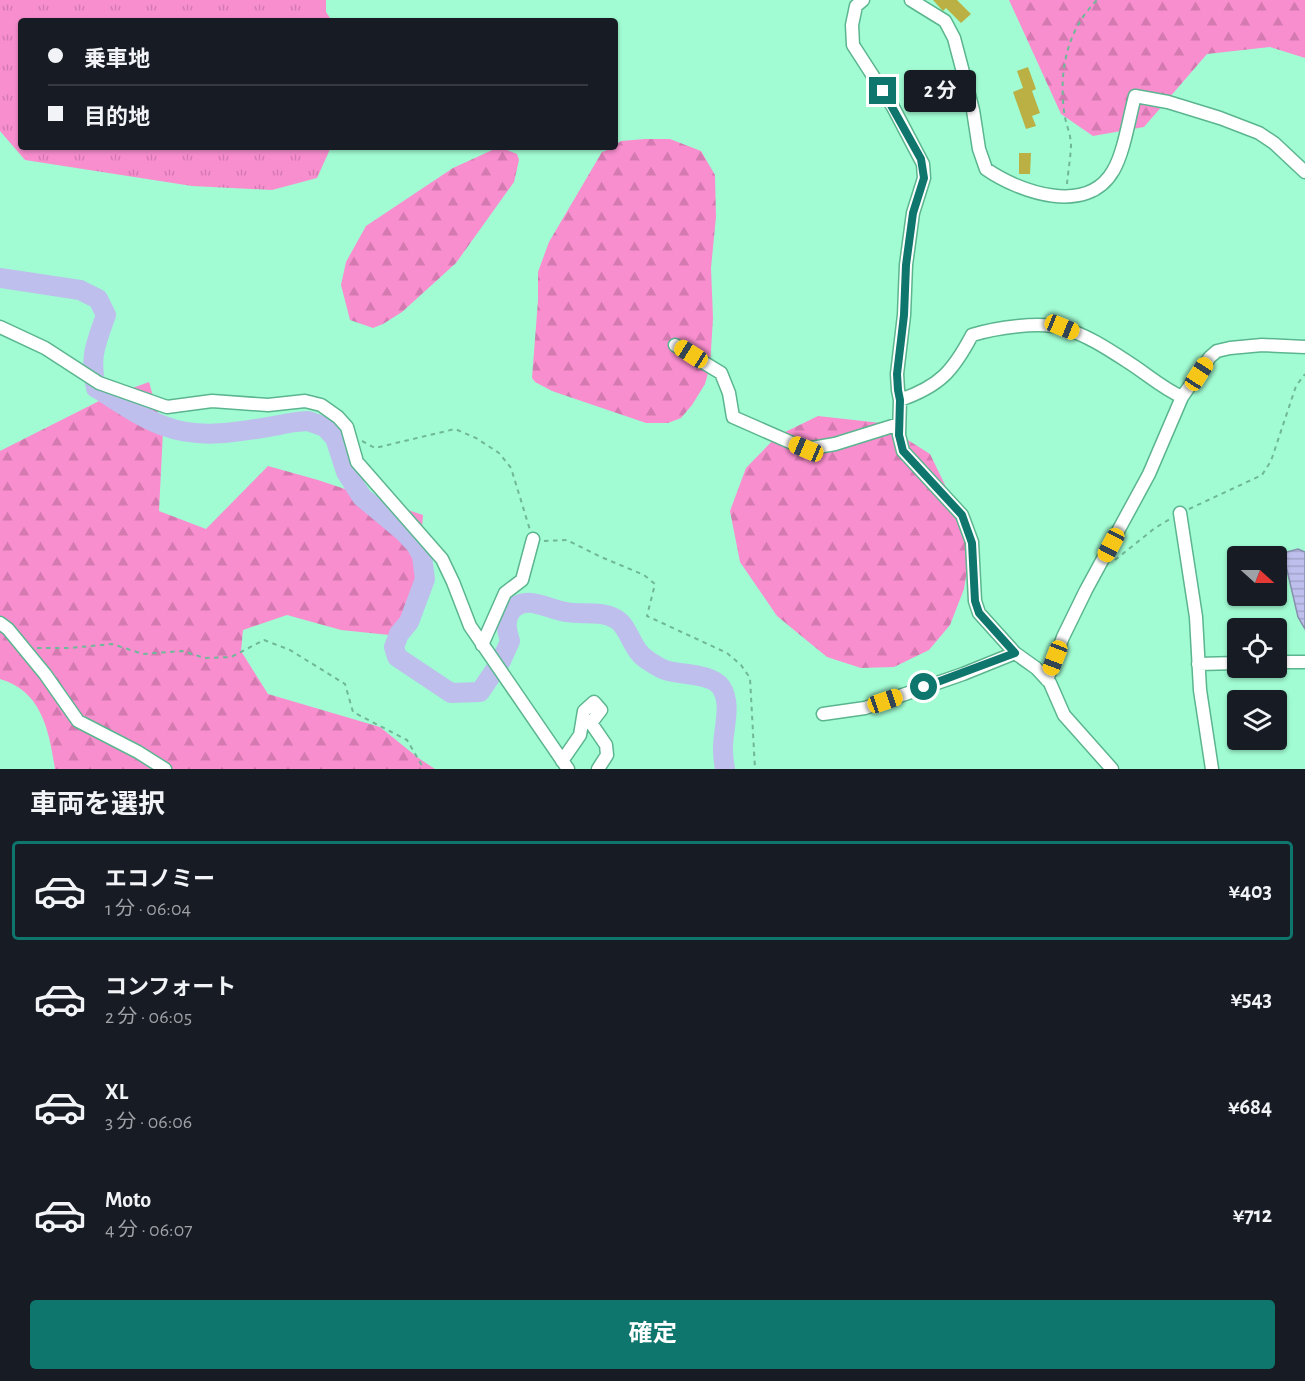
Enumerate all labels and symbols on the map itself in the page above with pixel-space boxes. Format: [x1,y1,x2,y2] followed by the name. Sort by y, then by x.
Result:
[904,70,976,112] callout: 2 分
[869,77,896,104] route end
[1042,312,1082,342] car
[671,337,711,371] car
[1182,354,1216,394] car
[786,434,826,464] car
[1095,525,1127,565] car
[1227,546,1287,606] north arrow
[1040,638,1070,678] car
[910,673,937,700] route start
[865,687,905,715] car

